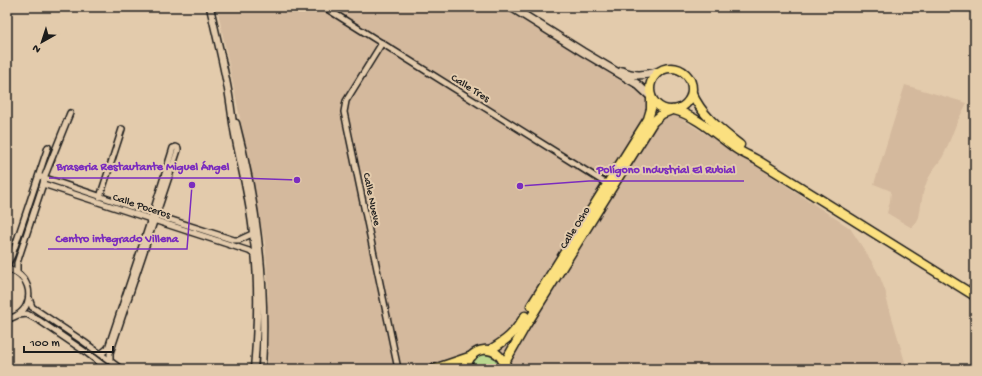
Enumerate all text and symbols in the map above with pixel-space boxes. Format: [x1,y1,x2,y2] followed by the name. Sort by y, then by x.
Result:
[22,22,62,62] north arrow
[30,41,44,55] text: N
[449,72,492,106] street label: Calle Tres
[49,154,238,178] callout: Braseria Restautante Miguel Ángel
[589,157,744,181] callout: Polígono Industrial El Rubial
[56,160,230,175] text: Braseria Restautante Miguel Ángel
[596,164,736,178] text: Polígono Industrial El Rubial
[360,172,383,227] street label: Calle Nueve
[111,192,173,222] street label: Calle Poceros
[558,205,593,251] street label: Calle Ocho
[48,225,187,249] callout: Centro integrado Villena
[55,233,180,247] text: Centro integrado Villena
[24,328,113,354] scale bar
[29,337,60,351] text: 100 m

